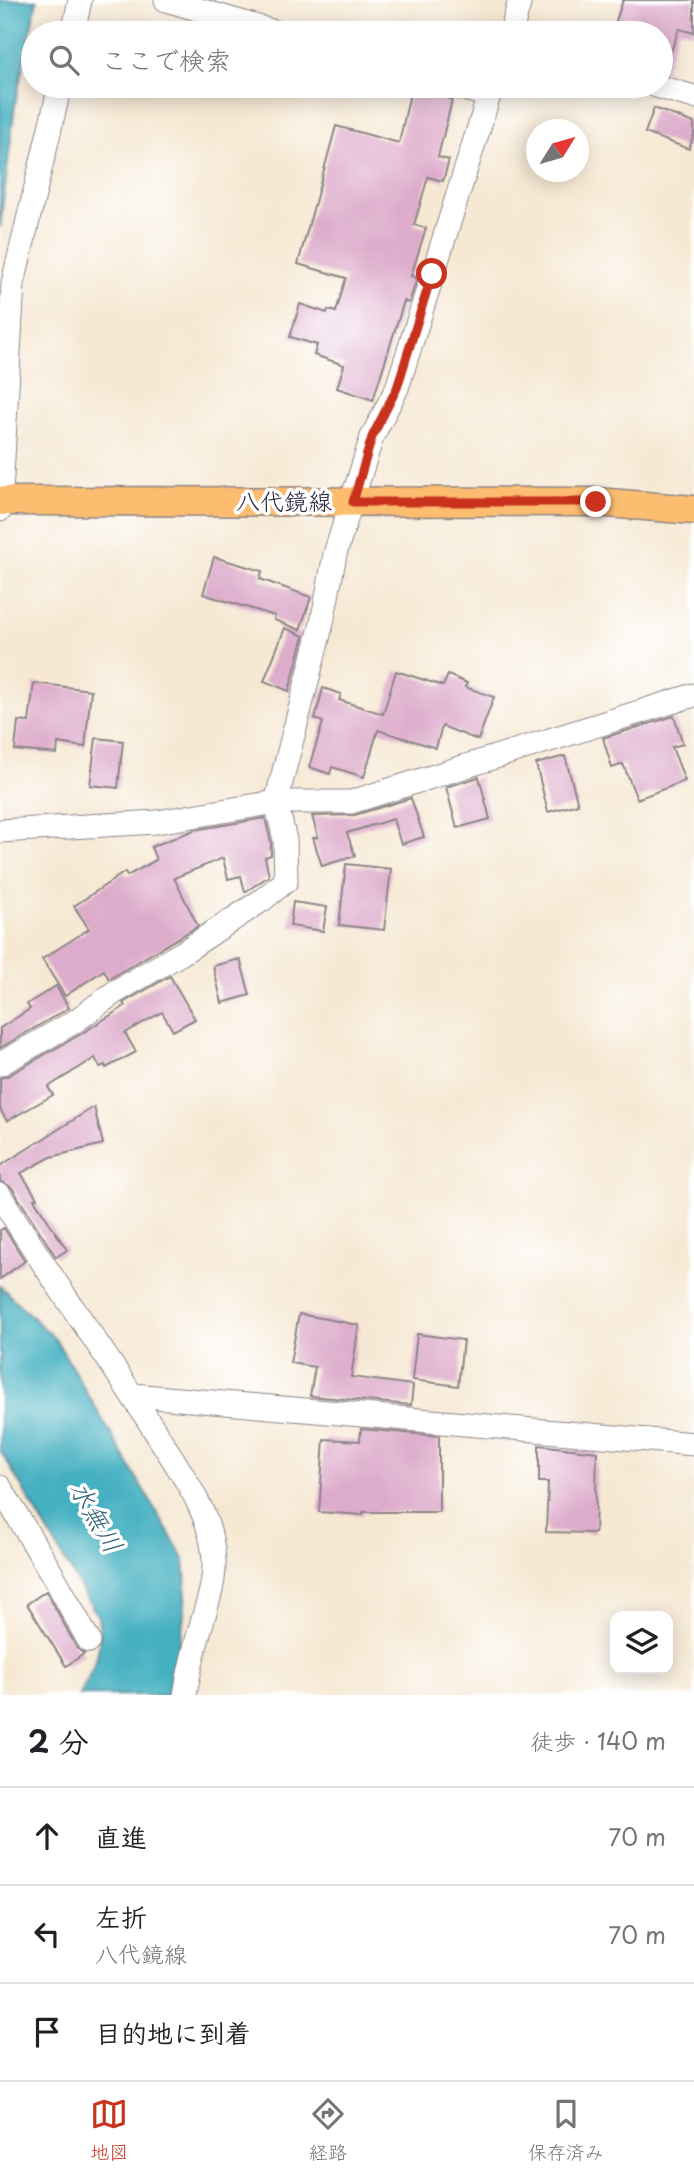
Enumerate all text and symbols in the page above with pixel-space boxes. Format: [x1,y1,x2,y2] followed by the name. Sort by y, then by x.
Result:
[21,21,673,98] search box
[101,40,231,79] text: ここで検索
[45,41,83,79] icon: search
[526,119,589,182] north arrow
[416,258,447,289] route start
[236,482,332,518] street label: 八代鏡線
[580,486,611,517] route end
[61,1473,134,1560] water label: 水無川
[610,1611,673,1674] map controls
[610,1611,673,1674] button: layers
[28,1718,89,1763] text: 2 分
[530,1723,666,1758] text: 徒歩 · 140 m
[28,1817,66,1855] icon: ahead
[95,1817,147,1856] text: 直進
[608,1819,666,1854] text: 70 m
[95,1897,147,1936] text: 左折
[28,1915,66,1953] icon: left
[608,1917,666,1952] text: 70 m
[95,1936,187,1971] text: 八代鏡線
[28,2013,66,2051] icon: arrive
[95,2013,251,2052] text: 目的地に到着
[90,2095,128,2165] tab: 地図
[309,2095,347,2165] tab: 経路
[528,2095,604,2165] tab: 保存済み

